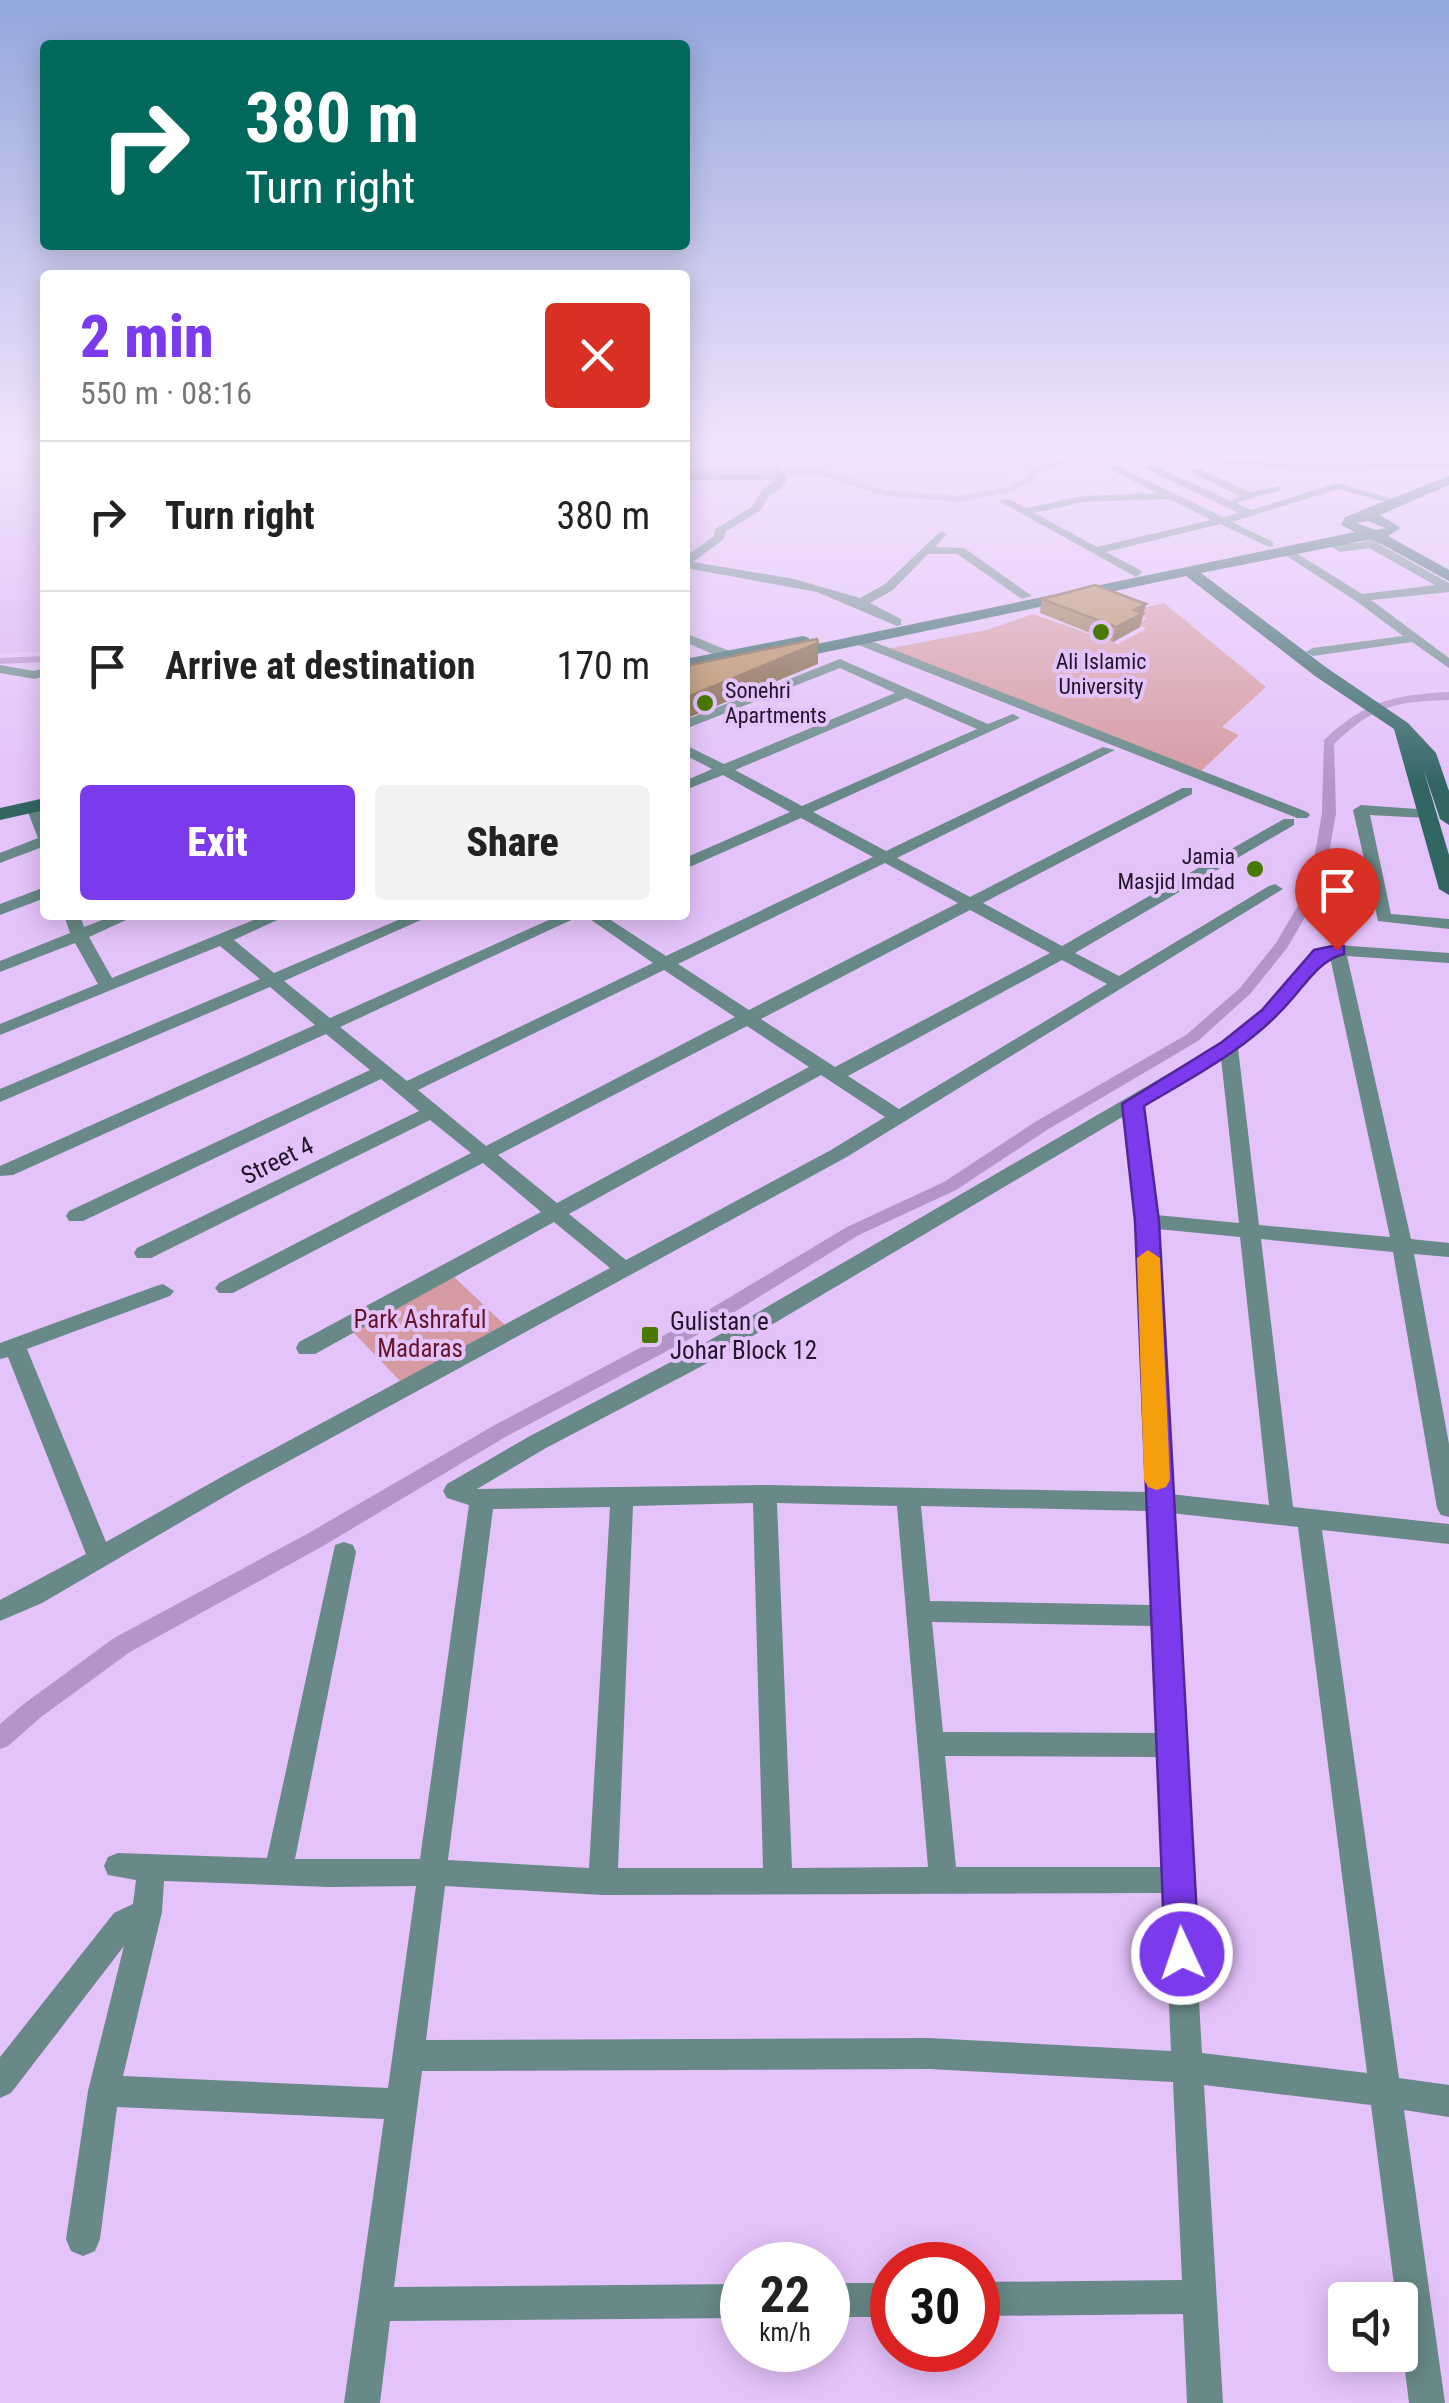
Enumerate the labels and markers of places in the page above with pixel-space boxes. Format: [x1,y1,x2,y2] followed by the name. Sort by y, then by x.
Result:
[1090,621,1112,643] marker: Ali Islamic University
[1056,649,1146,699] place label: Ali Islamic University
[725,678,827,728] place label: Sonehri Apartments
[694,692,716,714] marker: Sonehri Apartments
[1117,844,1235,894] place label: Jamia Masjid Imdad
[1295,848,1380,951] pin
[1244,858,1266,880] marker: Jamia Masjid Imdad
[670,1307,817,1365] place label: Gulistan e Johar Block 12
[639,1324,661,1346] marker: Gulistan e Johar Block 12

